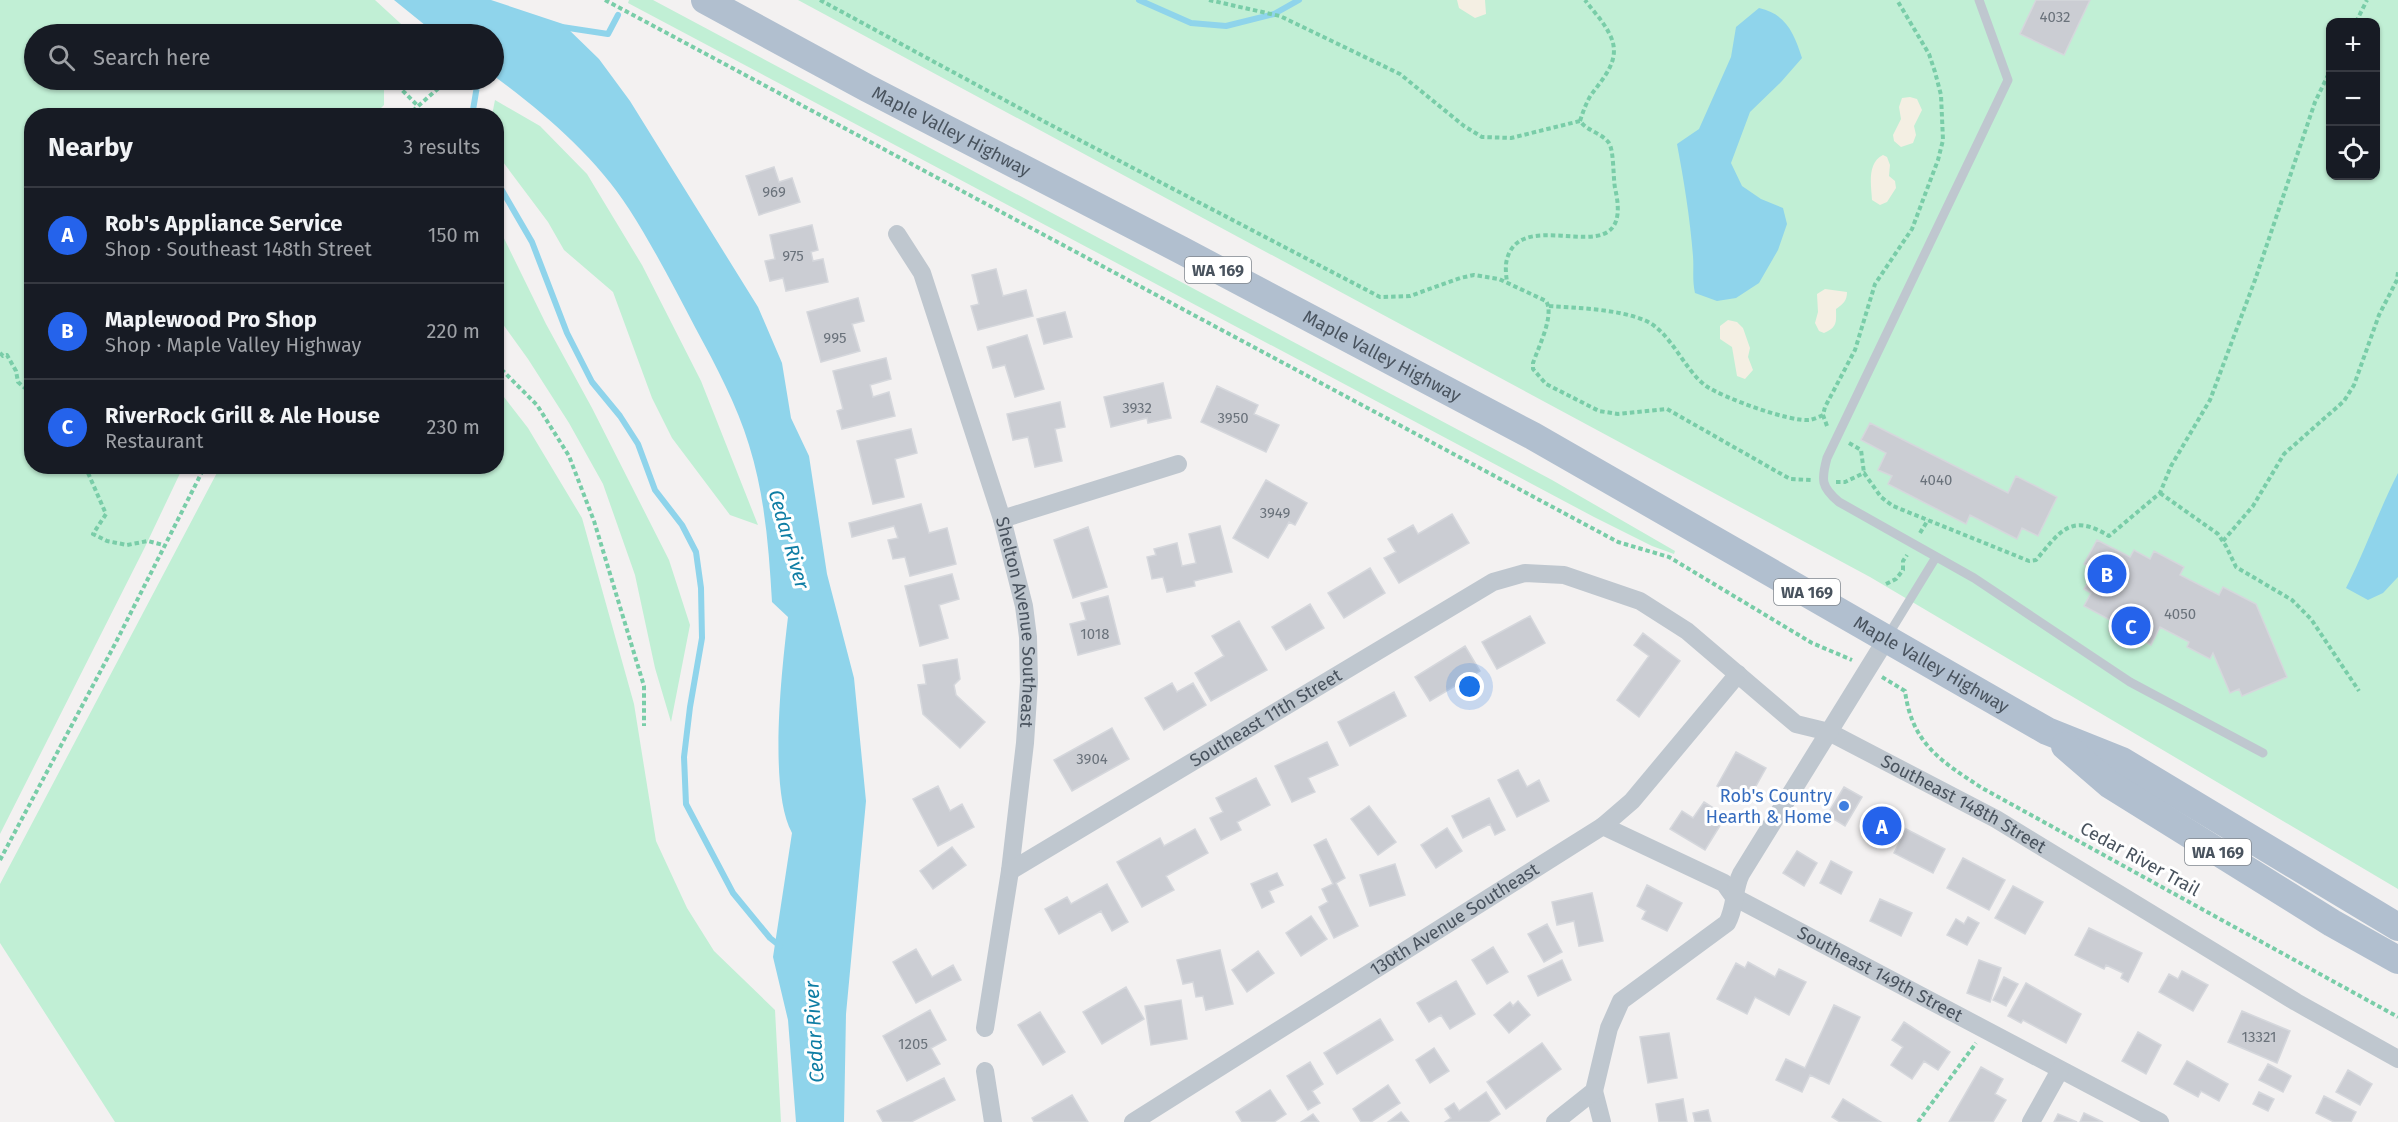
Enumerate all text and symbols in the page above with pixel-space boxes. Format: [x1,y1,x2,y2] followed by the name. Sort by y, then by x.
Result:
[2040,8,2070,26] house number: 4032
[2326,18,2380,180] map controls
[2326,18,2380,72] button: +
[24,24,504,90] search box
[45,41,78,74] icon: search
[93,44,211,71] text: Search here
[2326,72,2380,126] button: −
[868,81,1034,181] street label: Maple Valley Highway
[2326,126,2380,180] button: locate
[48,132,133,163] text: Nearby
[403,135,480,159] text: 3 results
[762,183,786,201] house number: 969
[105,210,342,237] text: Rob's Appliance Service
[62,223,73,247] text: A
[428,223,480,247] text: 150 m
[105,237,372,261] text: Shop · Southeast 148th Street
[782,247,804,265] house number: 975
[1185,257,1251,283] road number: WA 169
[1299,305,1465,407] street label: Maple Valley Highway
[105,306,317,333] text: Maplewood Pro Shop
[61,319,74,343] text: B
[427,319,480,343] text: 220 m
[823,329,847,347] house number: 995
[105,333,361,357] text: Shop · Maple Valley Highway
[1122,399,1152,417] house number: 3932
[105,402,380,429] text: RiverRock Grill & Ale House
[1217,409,1249,427] house number: 3950
[62,415,73,439] text: C
[427,415,480,439] text: 230 m
[105,429,203,453] text: Restaurant
[1920,471,1952,489] house number: 4040
[763,487,815,593] water label: Cedar River
[1260,504,1290,522] house number: 3949
[991,514,1040,729] street label: Shelton Avenue Southeast
[2088,552,2126,596] pin: B
[1774,579,1840,605] road number: WA 169
[2112,604,2150,648] pin: C
[2164,605,2196,623] house number: 4050
[1850,611,2013,718] street label: Maple Valley Highway
[1080,625,1110,643] house number: 1018
[1186,664,1346,772] street label: Southeast 11th Street
[1455,672,1484,701] your location
[1076,750,1108,768] house number: 3904
[1877,750,2051,858] street label: Southeast 148th Street
[1706,785,1832,828] place label: Rob's Country Hearth & Home
[1837,799,1851,813] marker: Rob's Country Hearth & Home
[1862,804,1902,848] pin: A
[2076,817,2204,901] street label: Cedar River Trail
[2185,839,2251,865] road number: WA 169
[1366,858,1543,981] street label: 130th Avenue Southeast
[1793,921,1967,1027] street label: Southeast 149th Street
[799,979,829,1084] water label: Cedar River
[2242,1028,2276,1046] house number: 13321
[898,1035,928,1053] house number: 1205

